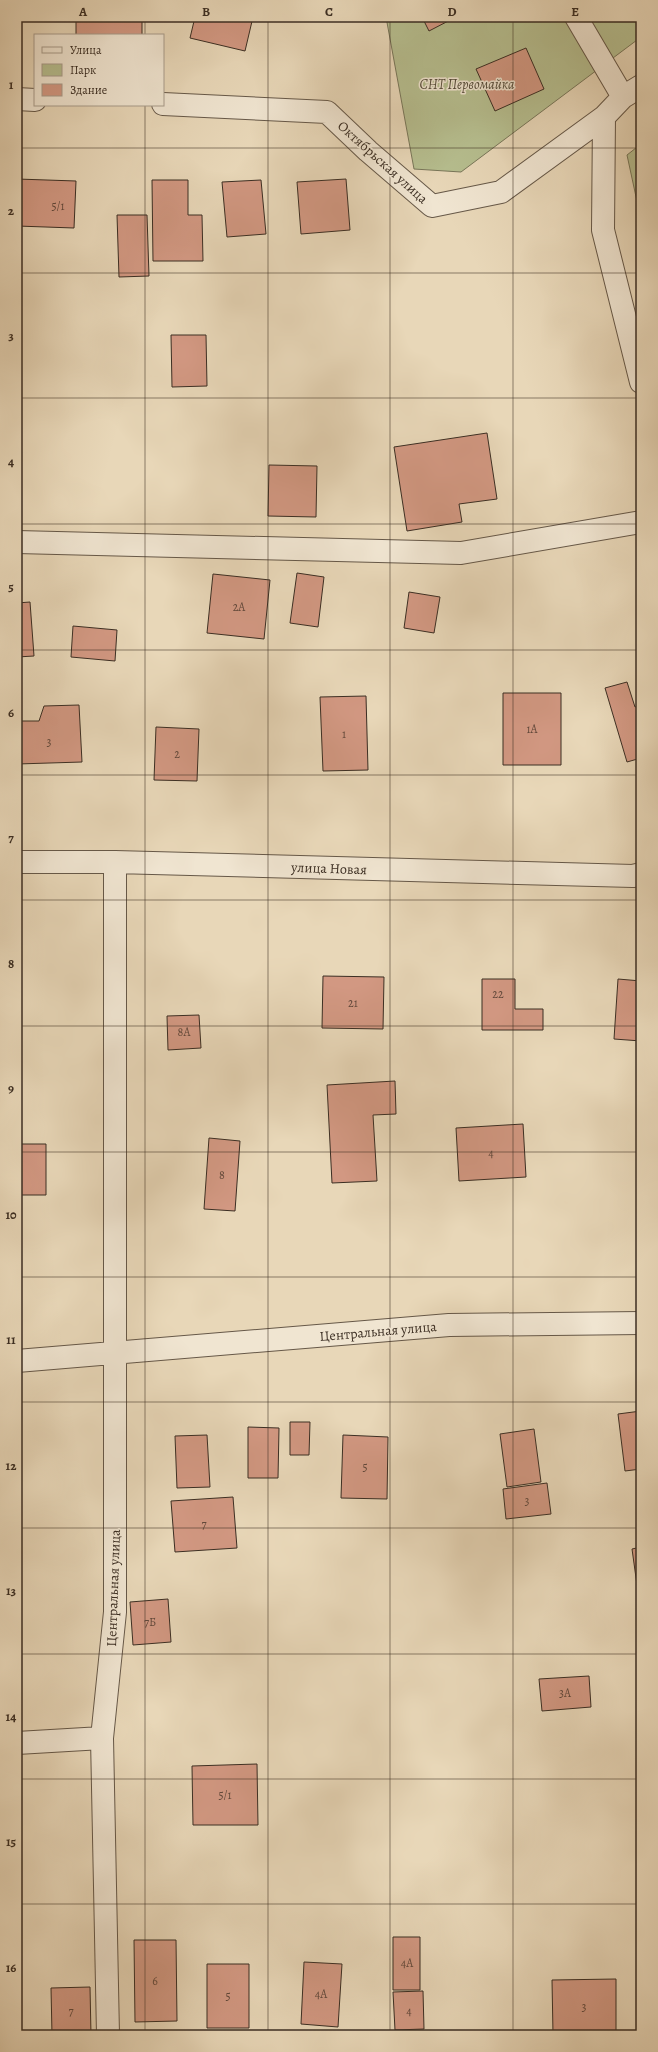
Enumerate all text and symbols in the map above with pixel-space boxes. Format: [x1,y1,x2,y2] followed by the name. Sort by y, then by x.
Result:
[78,3,88,20] text: A
[202,3,210,20] text: B
[325,3,333,20] text: C
[447,3,457,20] text: D
[571,3,579,20] text: E
[34,34,164,106] legend
[70,42,102,58] text: Улица
[70,62,96,78] text: Парк
[419,75,515,94] park label: СНТ Первомайка
[9,76,14,93] text: 1
[70,82,107,98] text: Здание
[333,117,432,208] street label: Октябрьская улица
[51,198,65,214] house number: 5/1
[8,202,15,219] text: 2
[8,327,14,344] text: 3
[8,453,14,470] text: 4
[8,578,14,595] text: 5
[233,599,246,615] house number: 2А
[8,704,14,721] text: 6
[526,721,539,737] house number: 1А
[342,726,346,742] house number: 1
[47,734,52,750] house number: 3
[174,746,180,762] house number: 2
[8,829,14,846] text: 7
[290,858,367,879] street label: улица Новая
[8,955,14,972] text: 8
[492,986,504,1002] house number: 22
[348,995,358,1011] house number: 21
[178,1024,191,1040] house number: 8А
[8,1080,14,1097] text: 9
[488,1145,494,1161] house number: 4
[219,1167,225,1183] house number: 8
[5,1206,17,1223] text: 10
[319,1317,438,1346] street label: Центральная улица
[6,1331,16,1348] text: 11
[6,1457,17,1474] text: 12
[362,1459,368,1475] house number: 5
[525,1493,530,1509] house number: 3
[201,1516,207,1532] house number: 7
[102,1528,125,1647] street label: Центральная улица
[6,1582,17,1599] text: 13
[144,1614,156,1630] house number: 7Б
[559,1685,572,1701] house number: 3А
[6,1708,16,1725] text: 14
[218,1787,232,1803] house number: 5/1
[6,1833,17,1850] text: 15
[401,1955,414,1971] house number: 4А
[6,1959,16,1976] text: 16
[152,1973,158,1989] house number: 6
[315,1986,328,2002] house number: 4А
[225,1988,231,2004] house number: 5
[582,1999,587,2015] house number: 3
[68,2003,74,2019] house number: 7
[406,2003,412,2019] house number: 4

